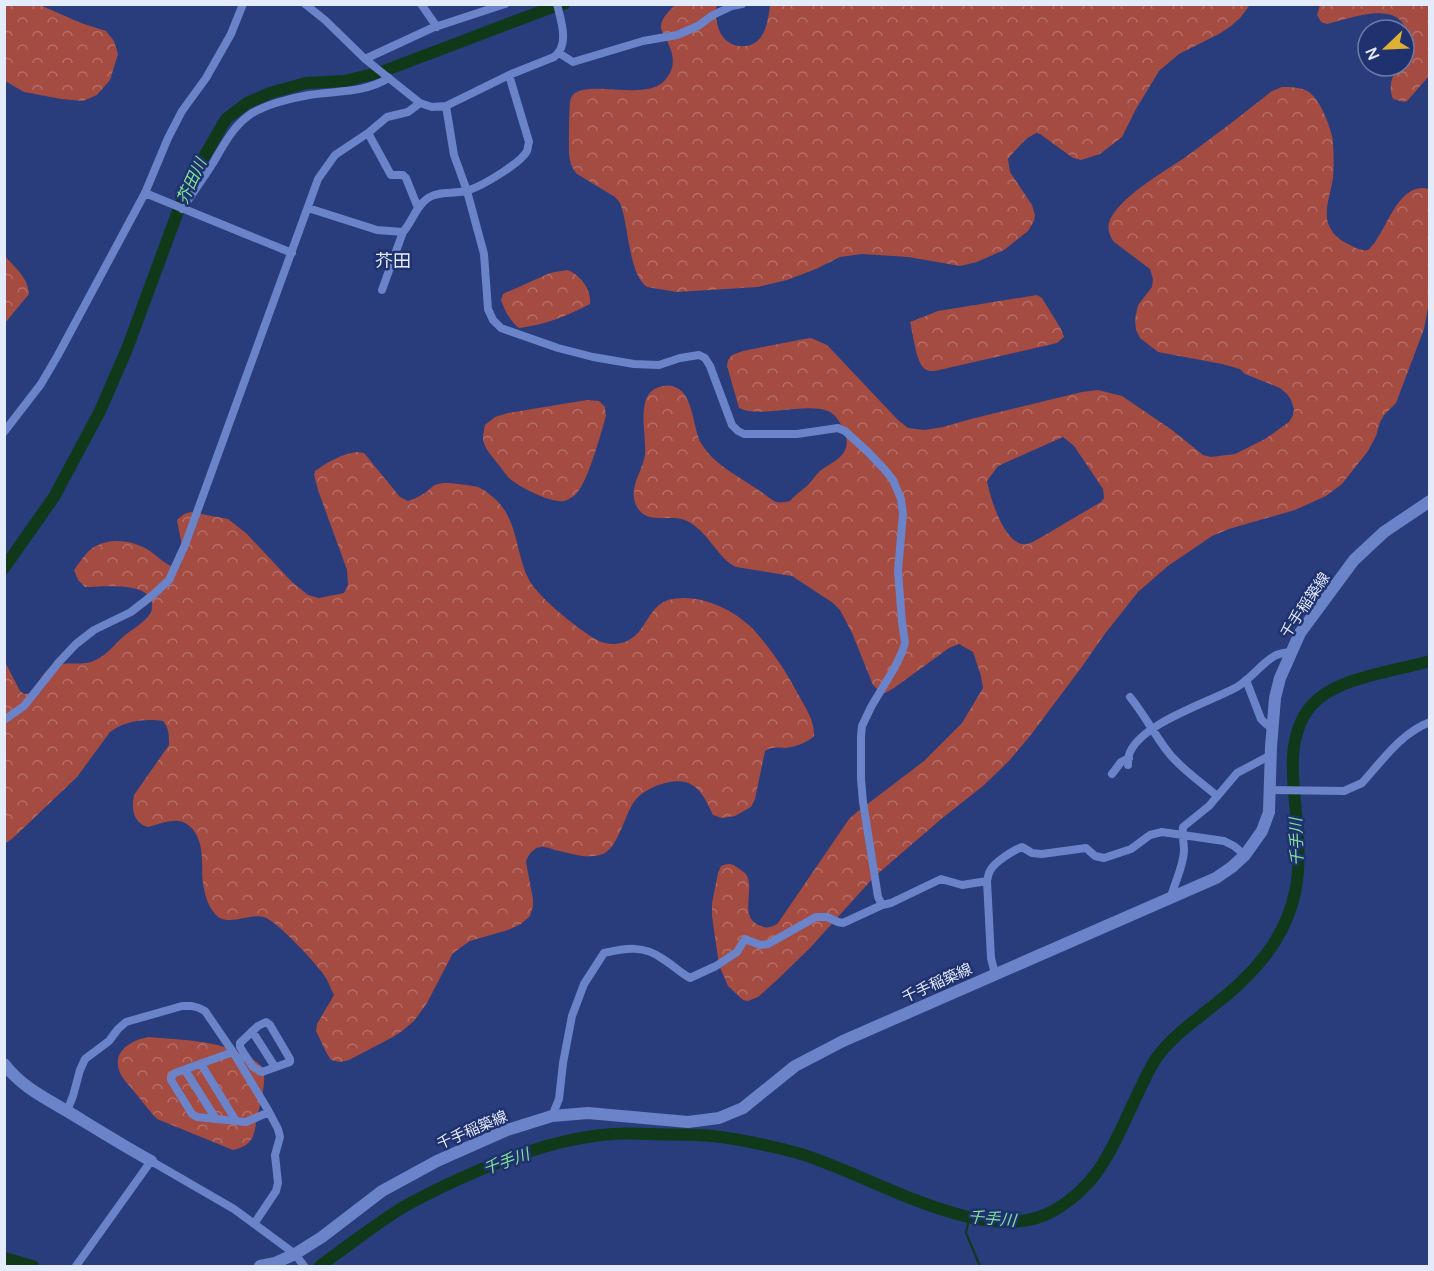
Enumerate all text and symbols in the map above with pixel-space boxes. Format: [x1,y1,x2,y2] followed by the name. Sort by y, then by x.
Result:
[1356,18,1416,78] north arrow
[1360,44,1385,63] text: N
[171,153,212,207] water label: 芥田川
[375,248,411,272] district label: 芥田
[1275,568,1334,642] street label: 千手稲築線
[1284,816,1308,866] water label: 千手川
[898,958,975,1007] street label: 千手稲築線
[433,1105,510,1154] street label: 千手稲築線
[480,1142,534,1180] water label: 千手川
[967,1205,1019,1231] water label: 千手川

